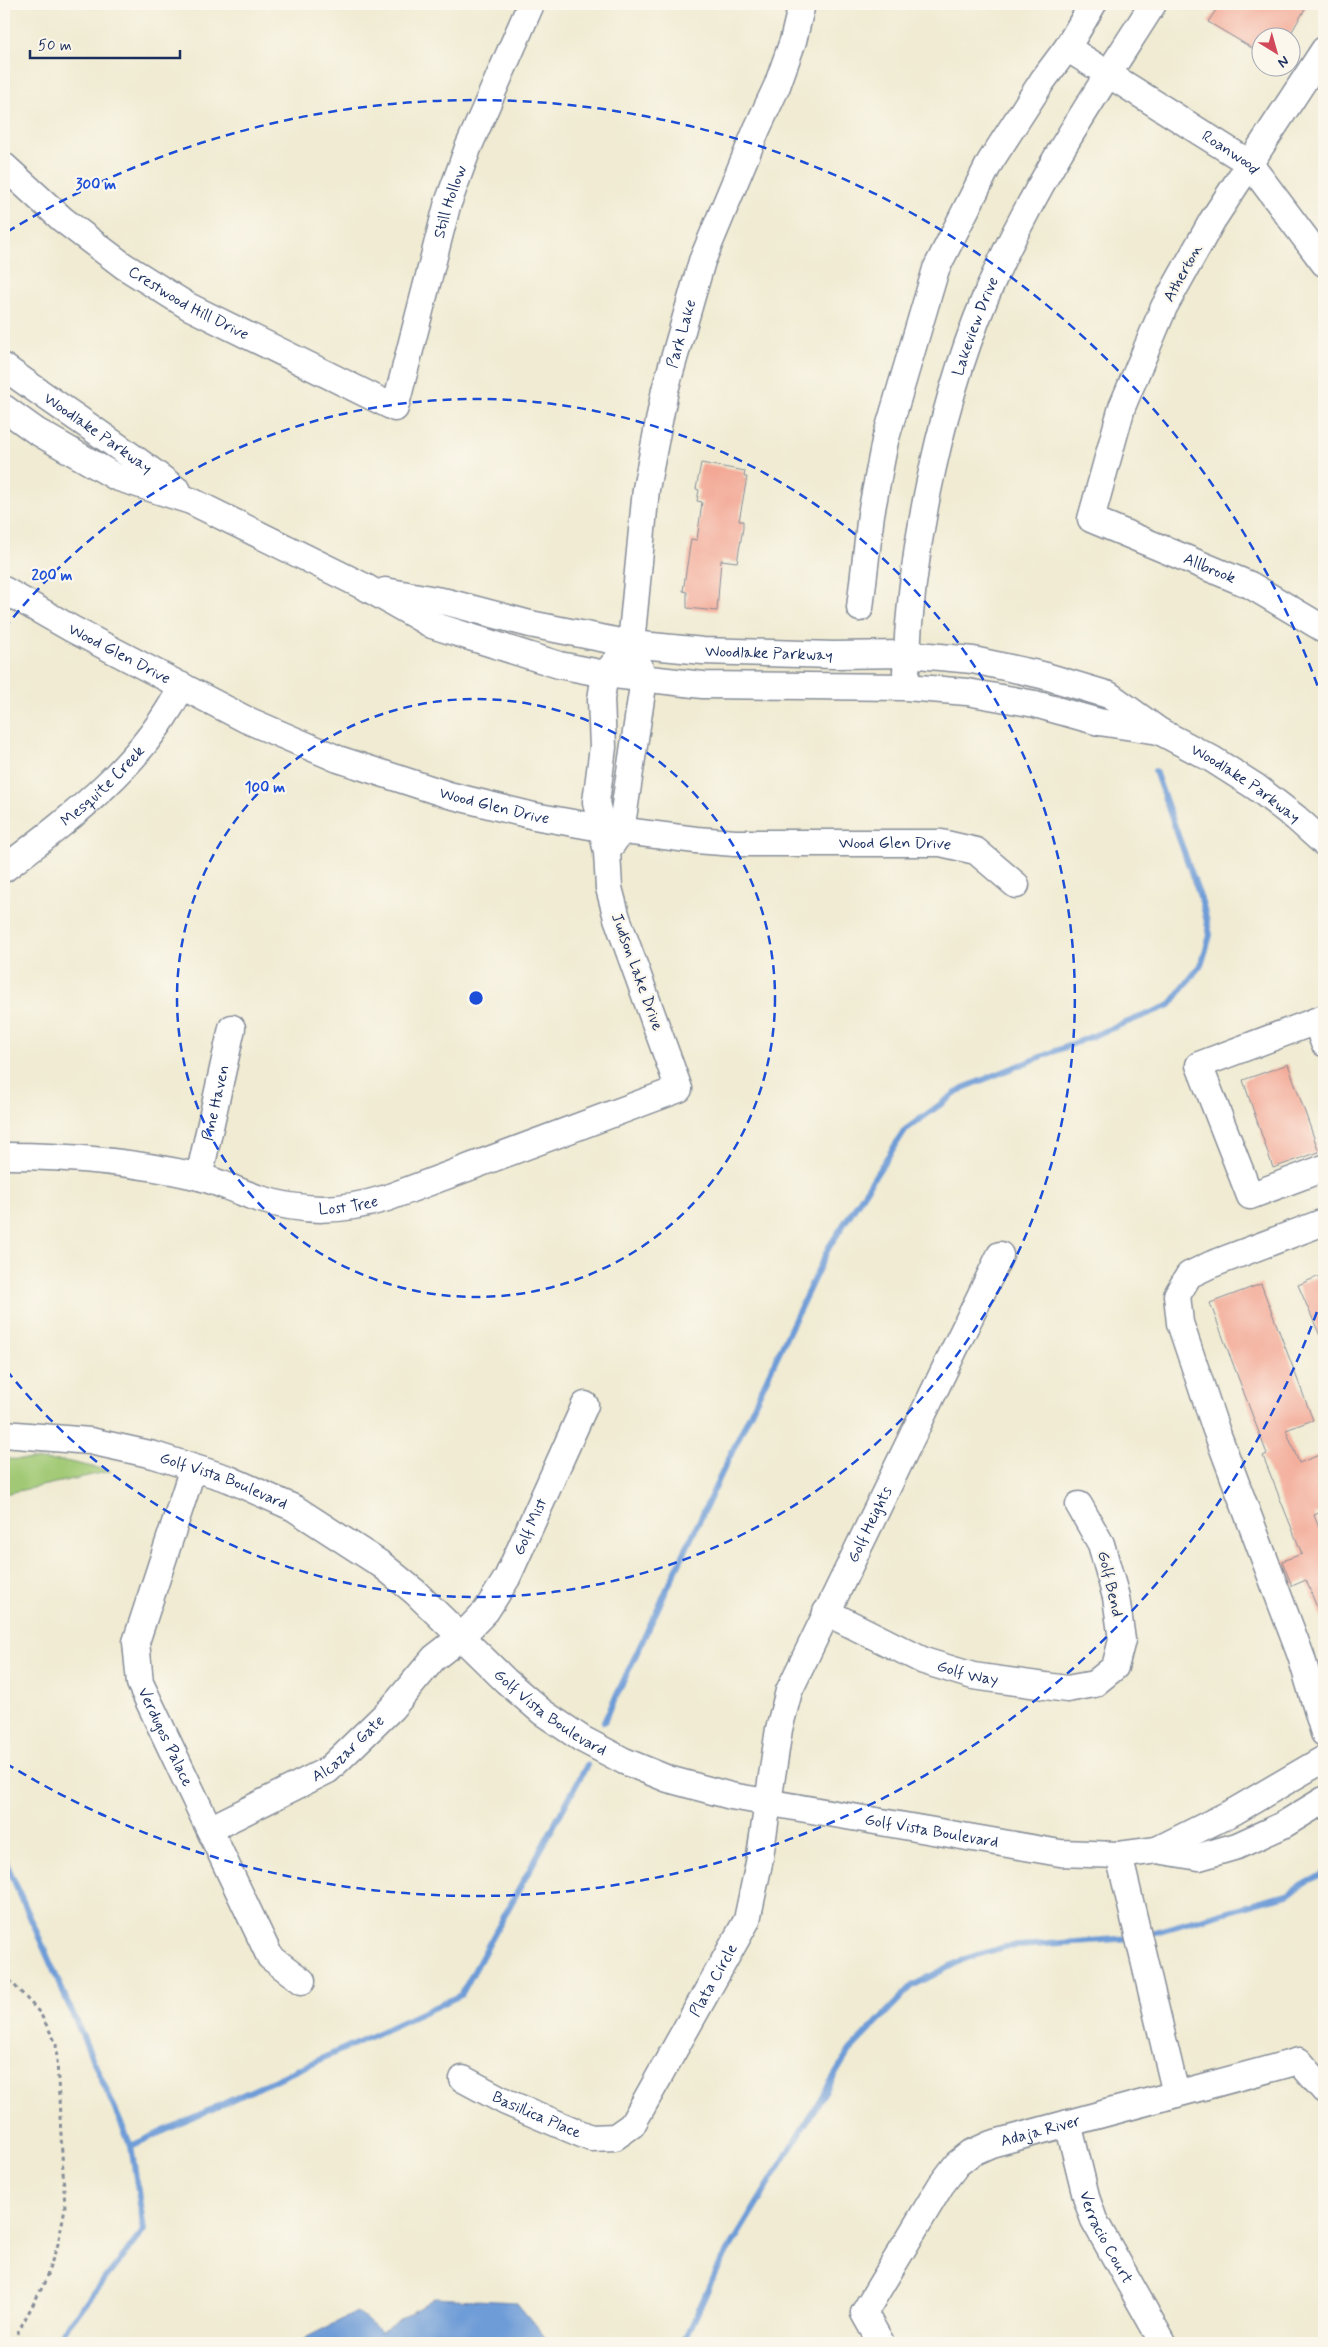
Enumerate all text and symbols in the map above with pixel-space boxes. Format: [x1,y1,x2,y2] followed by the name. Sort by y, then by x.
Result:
[30,28,180,60] scale bar
[1250,28,1300,78] north arrow
[38,36,72,56] text: 50 m
[1274,52,1292,72] text: N
[1198,125,1264,179] street label: Roanwood
[429,162,472,241] street label: Still Hollow
[76,175,116,195] text: 300 m
[1159,240,1208,306] street label: Atherton
[124,261,253,345] street label: Crestwood Hill Drive
[947,273,1003,378] street label: Lakeview Drive
[661,297,701,370] street label: Park Lake
[40,388,157,478] street label: Woodlake Parkway
[1180,548,1239,588] street label: Allbrook
[32,566,73,586] text: 200 m
[65,618,174,689] street label: Wood Glen Drive
[704,641,833,665] street label: Woodlake Parkway
[1187,739,1305,828] street label: Woodlake Parkway
[56,741,149,831] street label: Mesquite Creek
[245,778,285,798] text: 100 m
[437,782,551,829] street label: Wood Glen Drive
[839,833,954,856] street label: Wood Glen Drive
[606,910,668,1034] street label: Judson Lake Drive
[467,989,485,1007] centre of rings
[197,1063,234,1143] street label: Pine Haven
[318,1191,380,1219] street label: Lost Tree
[157,1447,291,1514] street label: Golf Vista Boulevard
[842,1483,897,1566] street label: Golf Heights
[508,1495,552,1559] street label: Golf Mist
[1092,1549,1128,1619] street label: Golf Bend
[934,1655,1000,1690] street label: Golf Way
[489,1664,610,1761] street label: Golf Vista Boulevard
[133,1684,198,1790] street label: Verdugos Palace
[308,1710,389,1787] street label: Alcazar Gate
[863,1809,1000,1853] street label: Golf Vista Boulevard
[684,1940,742,2020] street label: Plata Circle
[488,2086,585,2143] street label: Basillica Place
[998,2110,1083,2152] street label: Adaja River
[1075,2189,1138,2288] street label: Verracio Court

